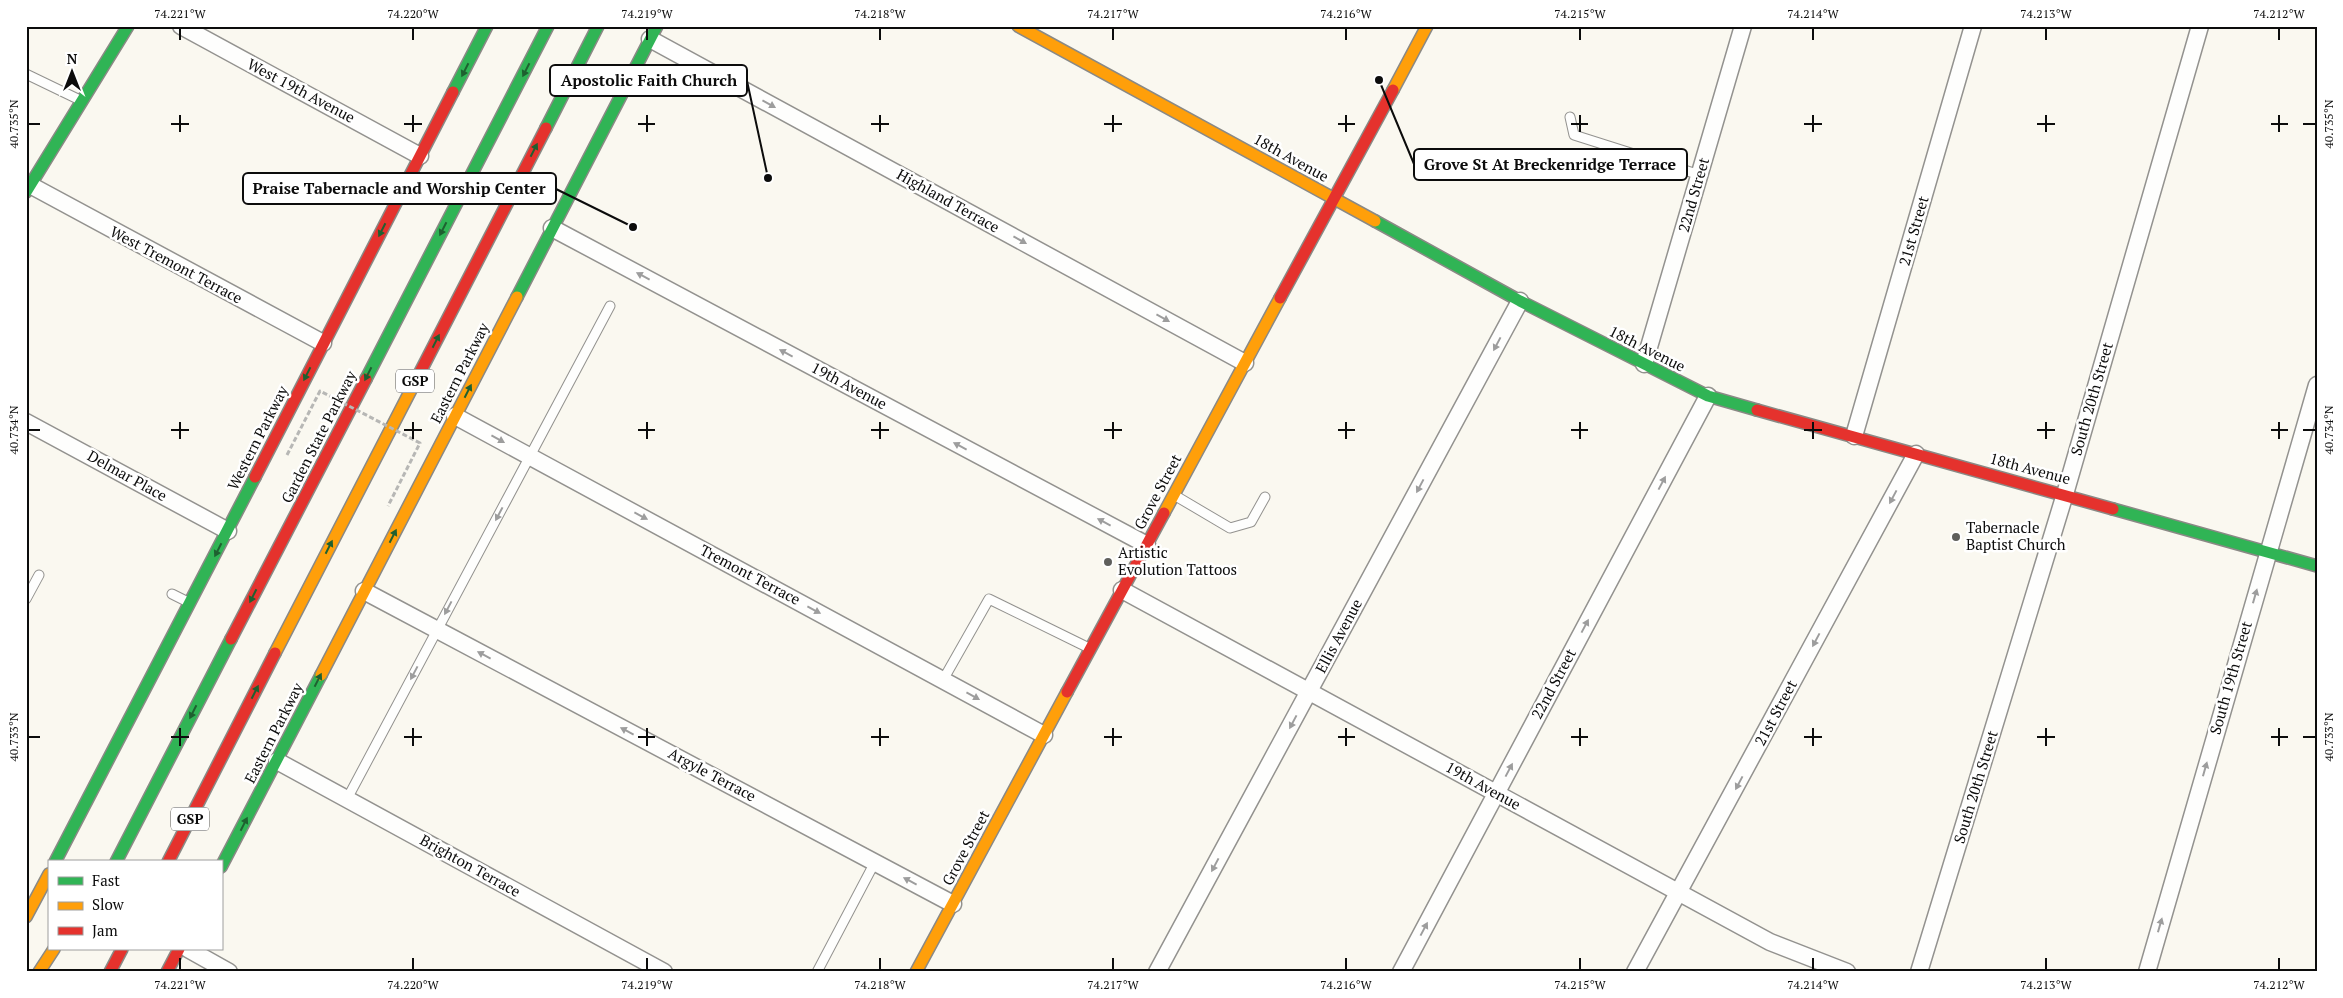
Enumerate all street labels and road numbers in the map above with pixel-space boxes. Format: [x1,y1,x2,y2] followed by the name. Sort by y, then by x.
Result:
[244,53,359,127] street label: West 19th Avenue
[1250,128,1333,186] street label: 18th Avenue
[1673,155,1713,234] street label: 22nd Street
[894,164,1003,237] street label: Highland Terrace
[1894,193,1933,268] street label: 21st Street
[107,221,246,307] street label: West Tremont Terrace
[425,318,493,426] street label: Eastern Parkway
[1606,320,1689,376] street label: 18th Avenue
[2065,339,2117,458] street label: South 20th Street
[808,357,891,413] street label: 19th Avenue
[276,367,360,506] street label: Garden State Parkway
[396,370,434,392] road number: GSP
[222,382,292,493] street label: Western Parkway
[84,445,171,505] street label: Delmar Place
[1988,448,2073,488] street label: 18th Avenue
[1129,450,1186,533] street label: Grove Street
[697,539,804,609] street label: Tremont Terrace
[1310,595,1366,676] street label: Ellis Avenue
[2204,618,2256,737] street label: South 19th Street
[1526,645,1580,722] street label: 22nd Street
[1749,676,1801,749] street label: 21st Street
[239,678,307,786] street label: Eastern Parkway
[1948,727,2002,846] street label: South 20th Street
[665,743,760,806] street label: Argyle Terrace
[1442,756,1525,814] street label: 19th Avenue
[937,806,994,889] street label: Grove Street
[171,808,209,831] road number: GSP
[417,829,524,901] street label: Brighton Terrace

